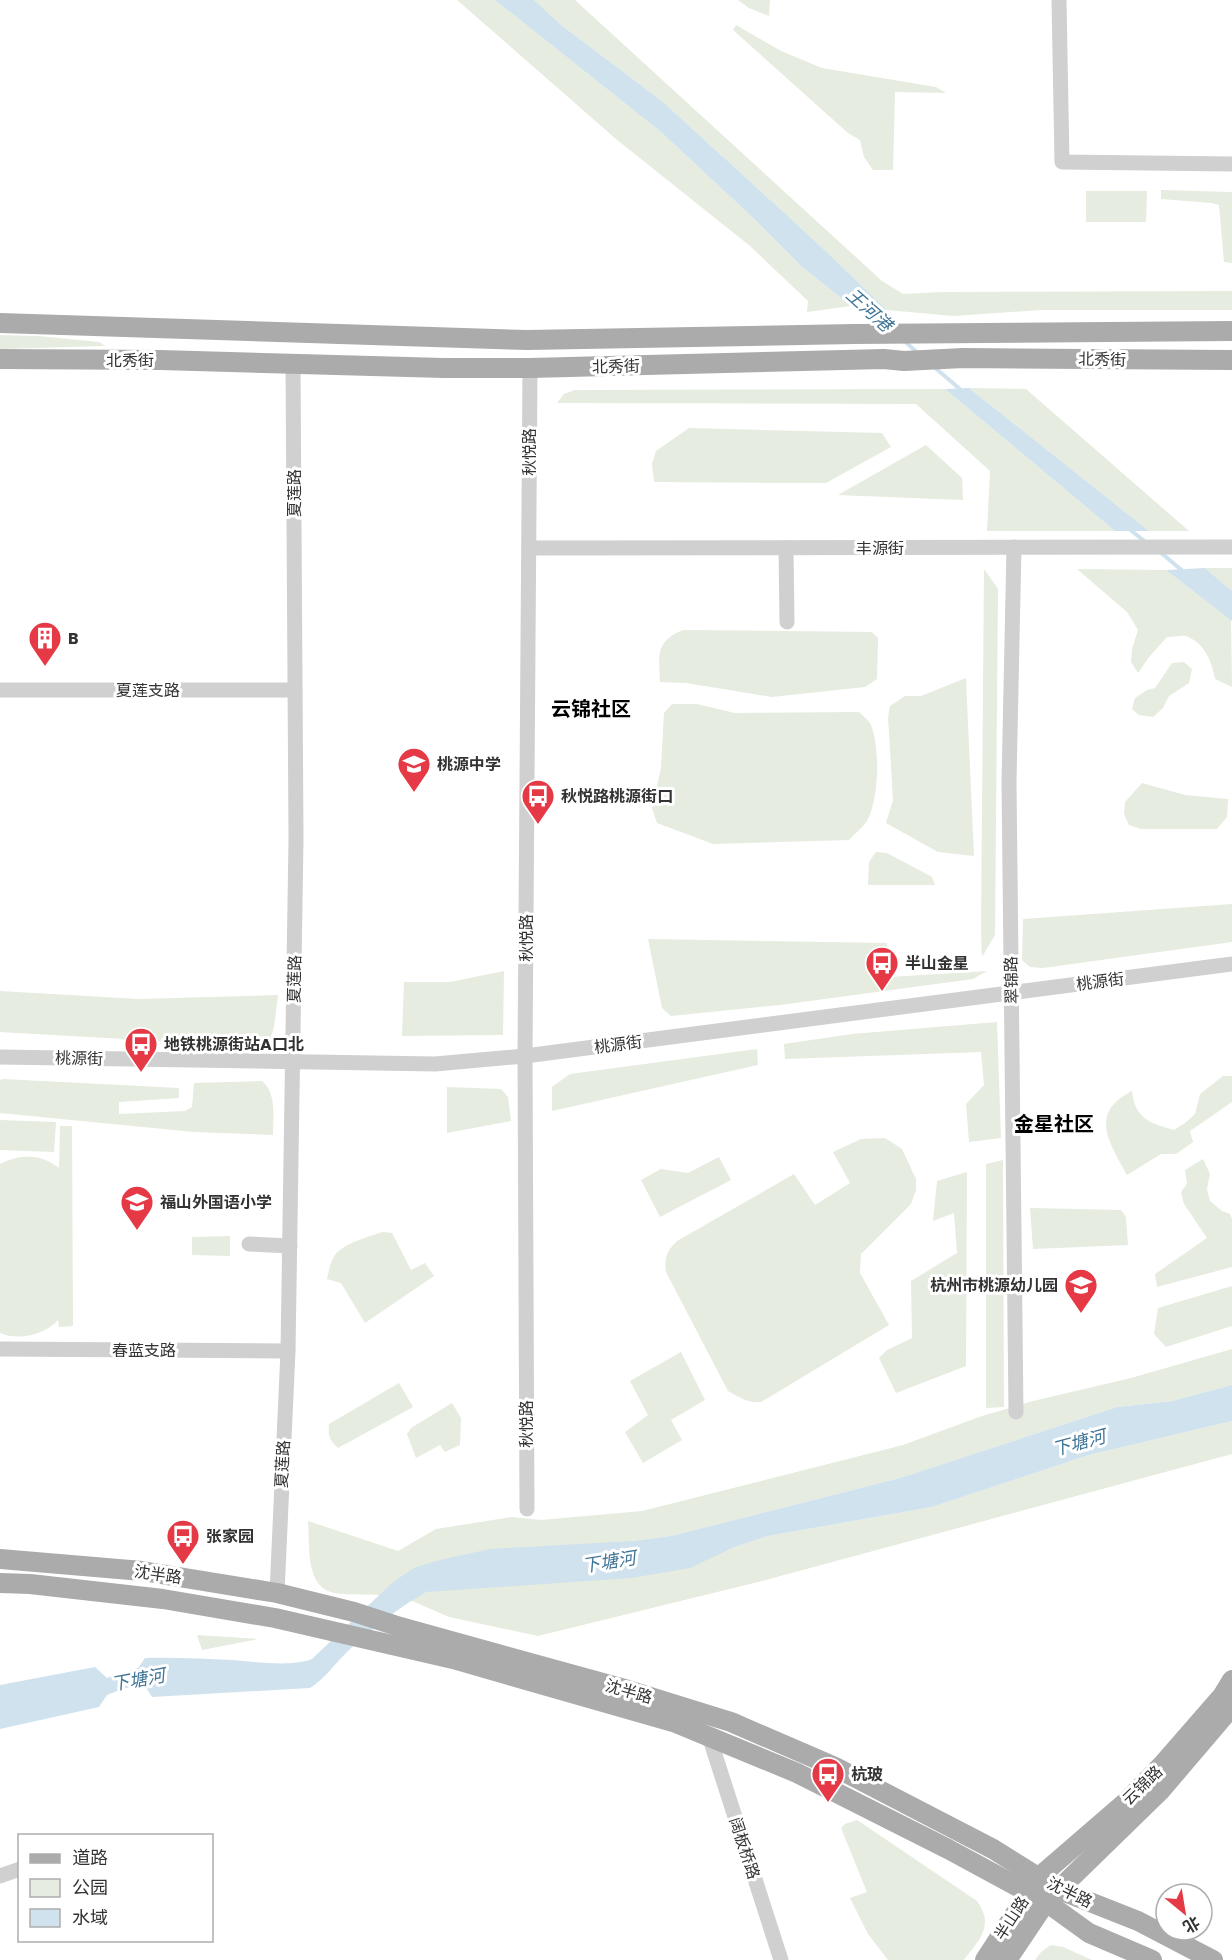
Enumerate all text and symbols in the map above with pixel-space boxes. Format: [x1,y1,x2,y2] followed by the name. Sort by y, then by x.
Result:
[841,282,900,339] water label: 王河港
[1078,348,1126,371] street label: 北秀街
[106,349,154,372] street label: 北秀街
[592,355,640,378] street label: 北秀街
[518,428,541,476] street label: 秋悦路
[283,469,306,517] street label: 夏莲路
[856,537,904,560] street label: 丰源街
[27,620,63,667] building icon: B
[68,627,79,650] place label: B
[116,679,180,702] street label: 夏莲支路
[551,695,631,723] district label: 云锦社区
[396,746,432,793] school or university icon: 桃源中学
[437,753,501,776] place label: 桃源中学
[520,778,556,825] bus stop icon: 秋悦路桃源街口
[561,785,673,808] place label: 秋悦路桃源街口
[515,914,538,962] street label: 秋悦路
[864,945,900,992] bus stop icon: 半山金星
[905,952,969,975] place label: 半山金星
[283,955,306,1003] street label: 夏莲路
[1000,956,1023,1004] street label: 翠锦路
[1075,967,1125,996] street label: 桃源街
[123,1026,159,1073] bus stop icon: 地铁桃源街站A口北
[593,1030,643,1059] street label: 桃源街
[164,1033,304,1056] place label: 地铁桃源街站A口北
[55,1047,103,1070] street label: 桃源街
[1014,1110,1094,1138] district label: 金星社区
[119,1184,155,1231] school or university icon: 福山外国语小学
[160,1191,272,1214] place label: 福山外国语小学
[1063,1267,1099,1314] school or university icon: 杭州市桃源幼儿园
[930,1274,1058,1297] place label: 杭州市桃源幼儿园
[112,1339,176,1362] street label: 春蓝支路
[515,1400,538,1448] street label: 秋悦路
[1050,1423,1111,1462] water label: 下塘河
[270,1439,295,1489] street label: 夏莲路
[165,1518,201,1565] bus stop icon: 张家园
[206,1525,254,1548] place label: 张家园
[580,1544,641,1578] water label: 下塘河
[133,1560,183,1589] street label: 沈半路
[109,1662,170,1697] water label: 下塘河
[603,1674,655,1709] street label: 沈半路
[810,1756,846,1803] bus stop icon: 杭玻
[1117,1760,1168,1810] street label: 云锦路
[851,1763,883,1786] place label: 杭玻
[724,1814,765,1882] street label: 阔板桥路
[18,1834,213,1942] legend
[72,1845,108,1870] text: 道路
[1043,1872,1096,1913] street label: 沈半路
[72,1875,108,1900] text: 公园
[1154,1882,1214,1942] north arrow
[989,1892,1034,1945] street label: 半山路
[72,1905,108,1930] text: 水域
[1179,1911,1204,1939] text: 北

